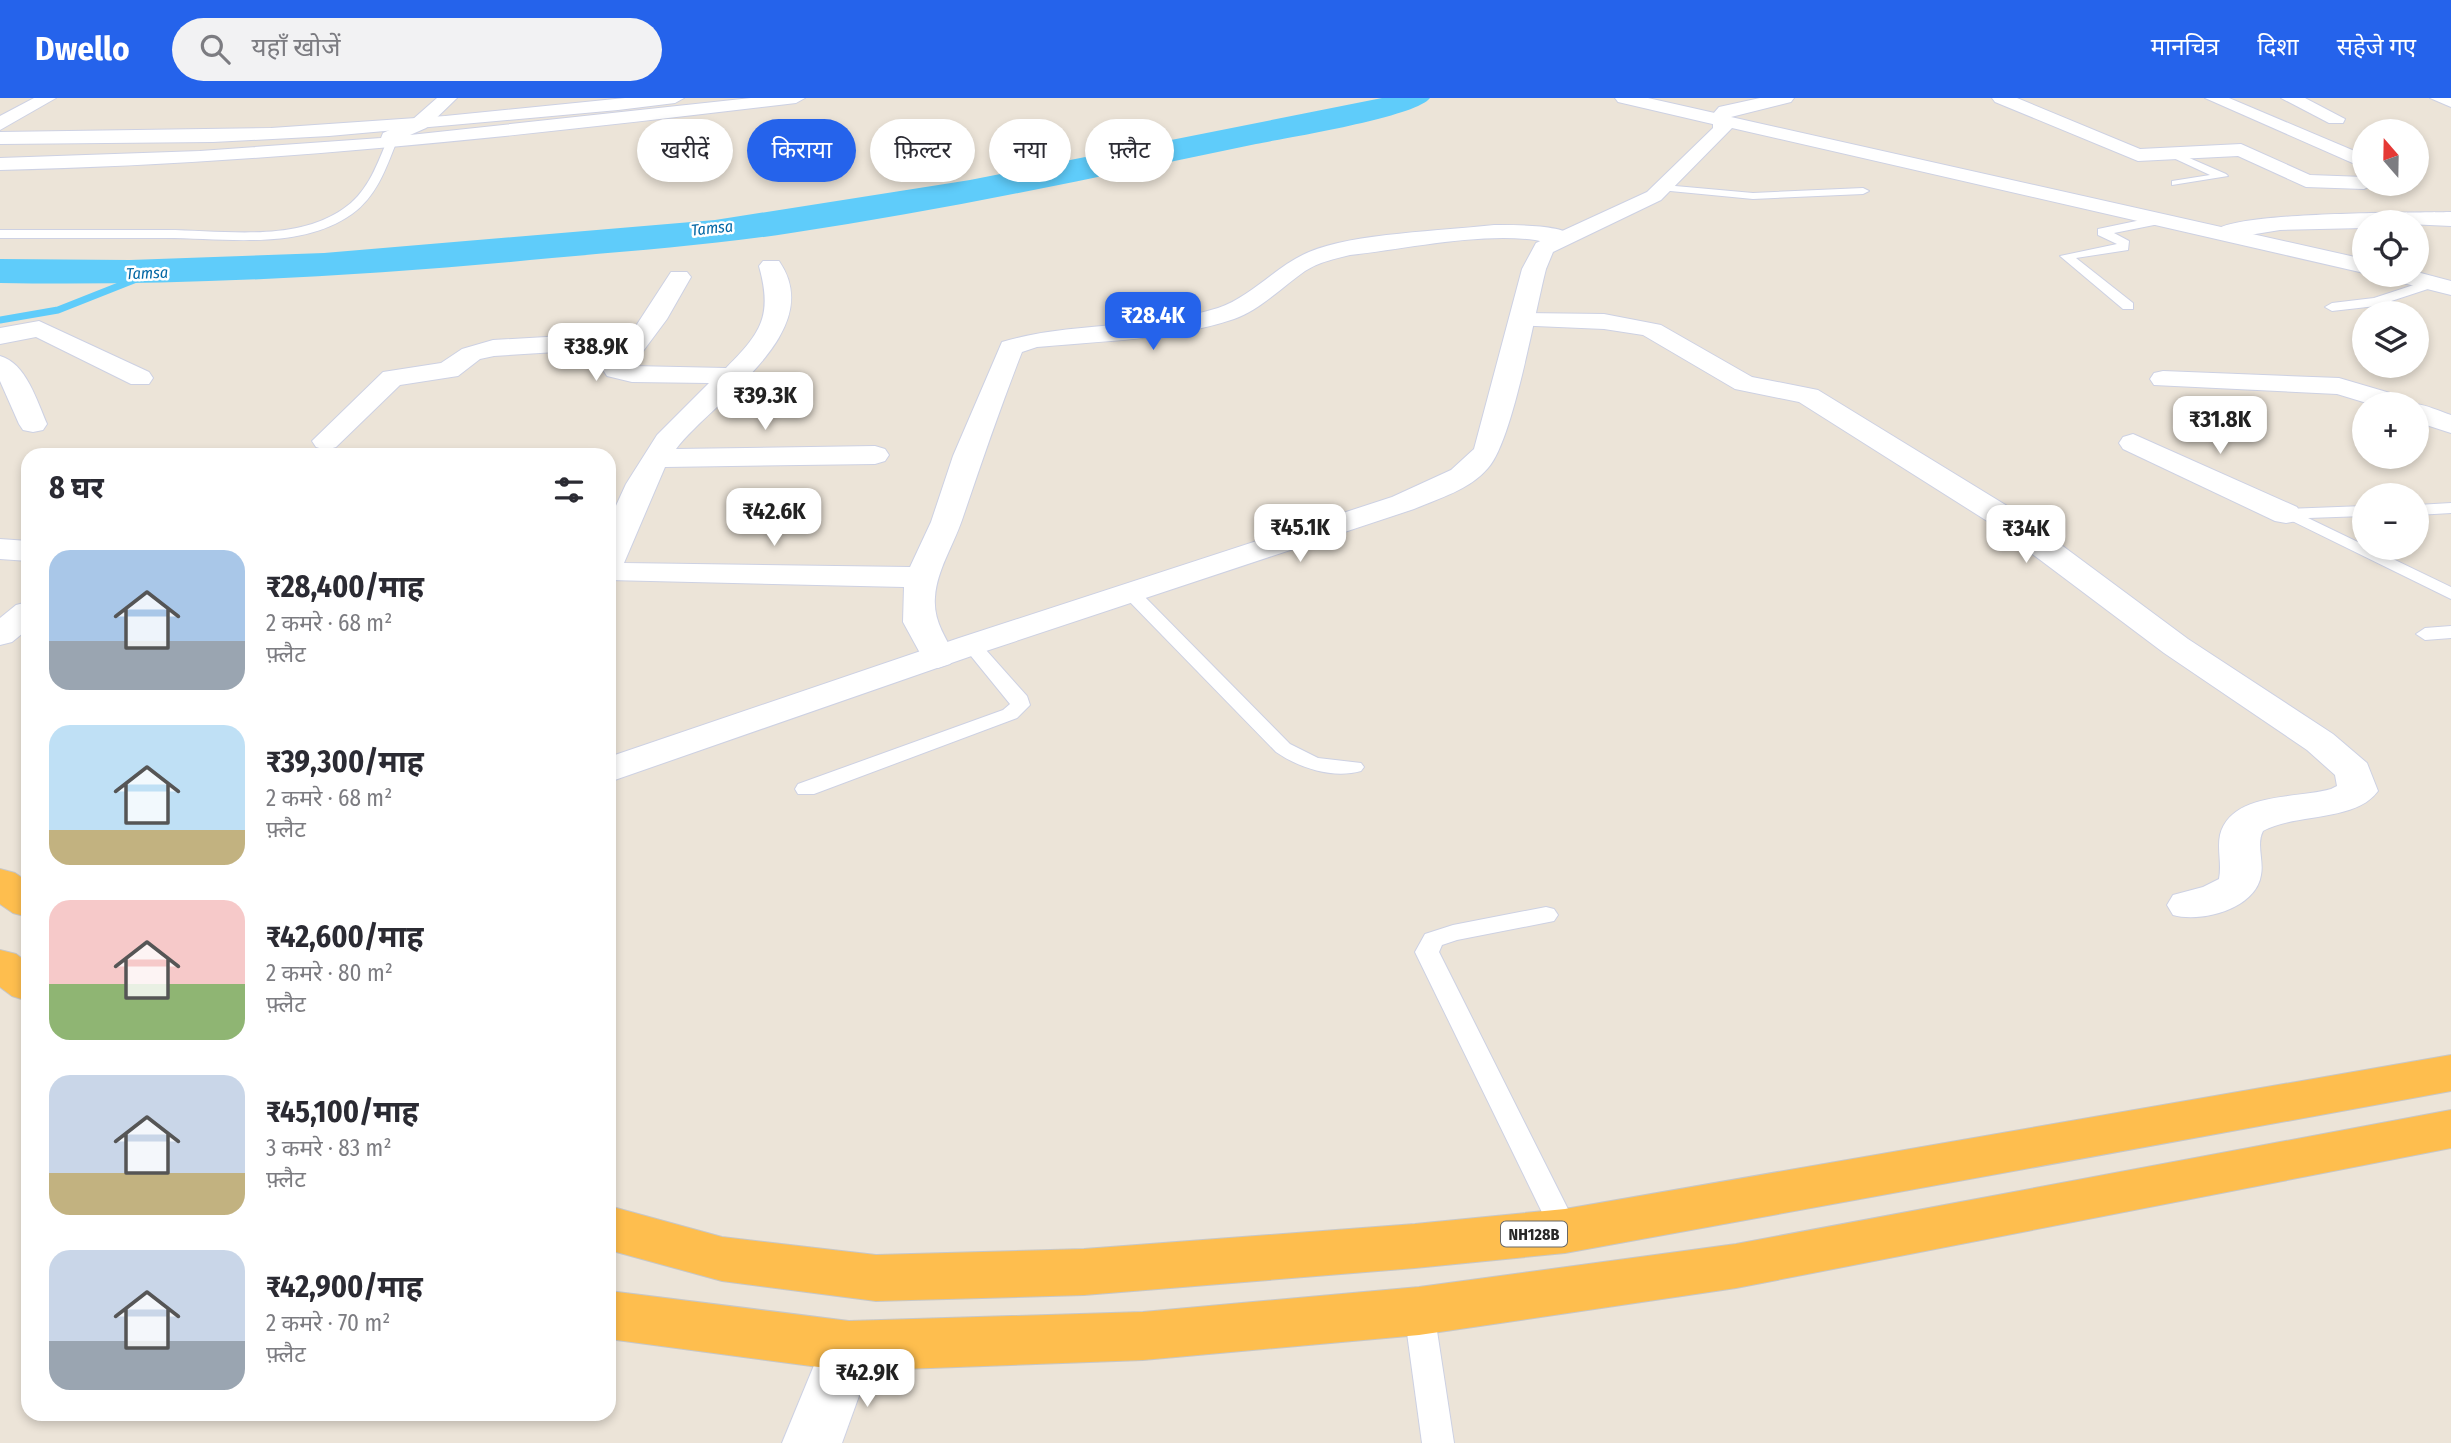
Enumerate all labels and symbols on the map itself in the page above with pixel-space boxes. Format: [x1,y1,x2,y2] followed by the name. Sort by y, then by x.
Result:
[2352,119,2429,196] north arrow
[690,216,734,240] water label: Tamsa
[126,263,168,283] water label: Tamsa
[1096,292,1210,352] pin: ₹28.4K
[539,324,653,383] pin: ₹38.9K
[708,372,822,432] pin: ₹39.3K
[2163,396,2277,456] pin: ₹31.8K
[717,489,831,548] pin: ₹42.6K
[1243,504,1357,564] pin: ₹45.1K
[1985,505,2067,565] pin: ₹34K
[1501,1222,1567,1246] road number: NH128B
[810,1350,924,1409] pin: ₹42.9K

